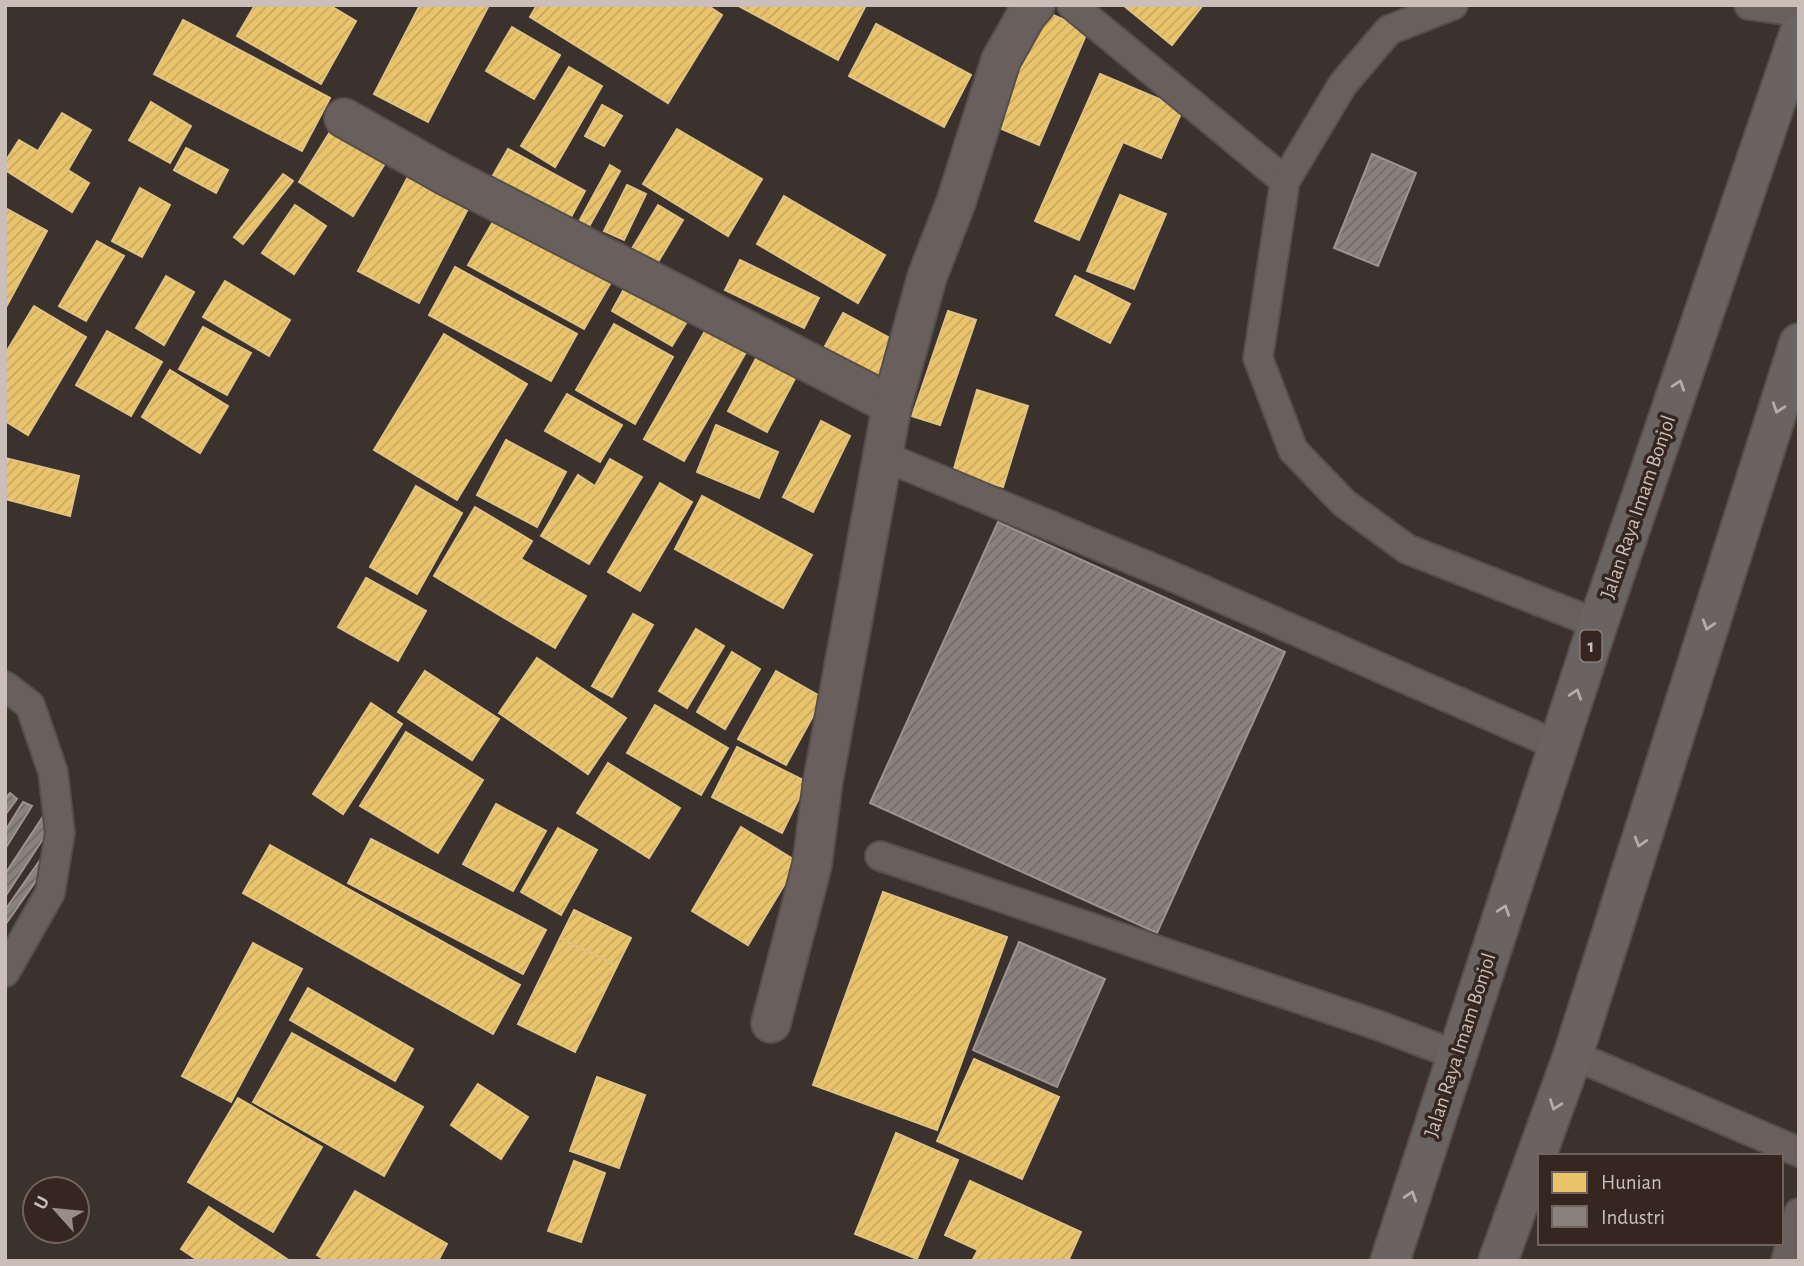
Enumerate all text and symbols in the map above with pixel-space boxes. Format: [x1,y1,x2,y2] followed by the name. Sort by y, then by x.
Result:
[1671,379,1685,392] one-way arrow
[1771,402,1786,414] one-way arrow
[1597,413,1679,601] street label: Jalan Raya Imam Bonjol
[1702,619,1717,631] one-way arrow
[1580,631,1602,662] road number: 1
[1568,688,1582,700] one-way arrow
[1634,835,1648,848] one-way arrow
[1496,904,1511,916] one-way arrow
[1420,950,1500,1140] street label: Jalan Raya Imam Bonjol
[1549,1099,1563,1111] one-way arrow
[1538,1154,1783,1245] legend
[1601,1172,1662,1193] text: Hunian
[21,1175,91,1245] north arrow
[1403,1190,1417,1202] one-way arrow
[31,1193,53,1213] text: U
[1601,1207,1665,1228] text: Industri

